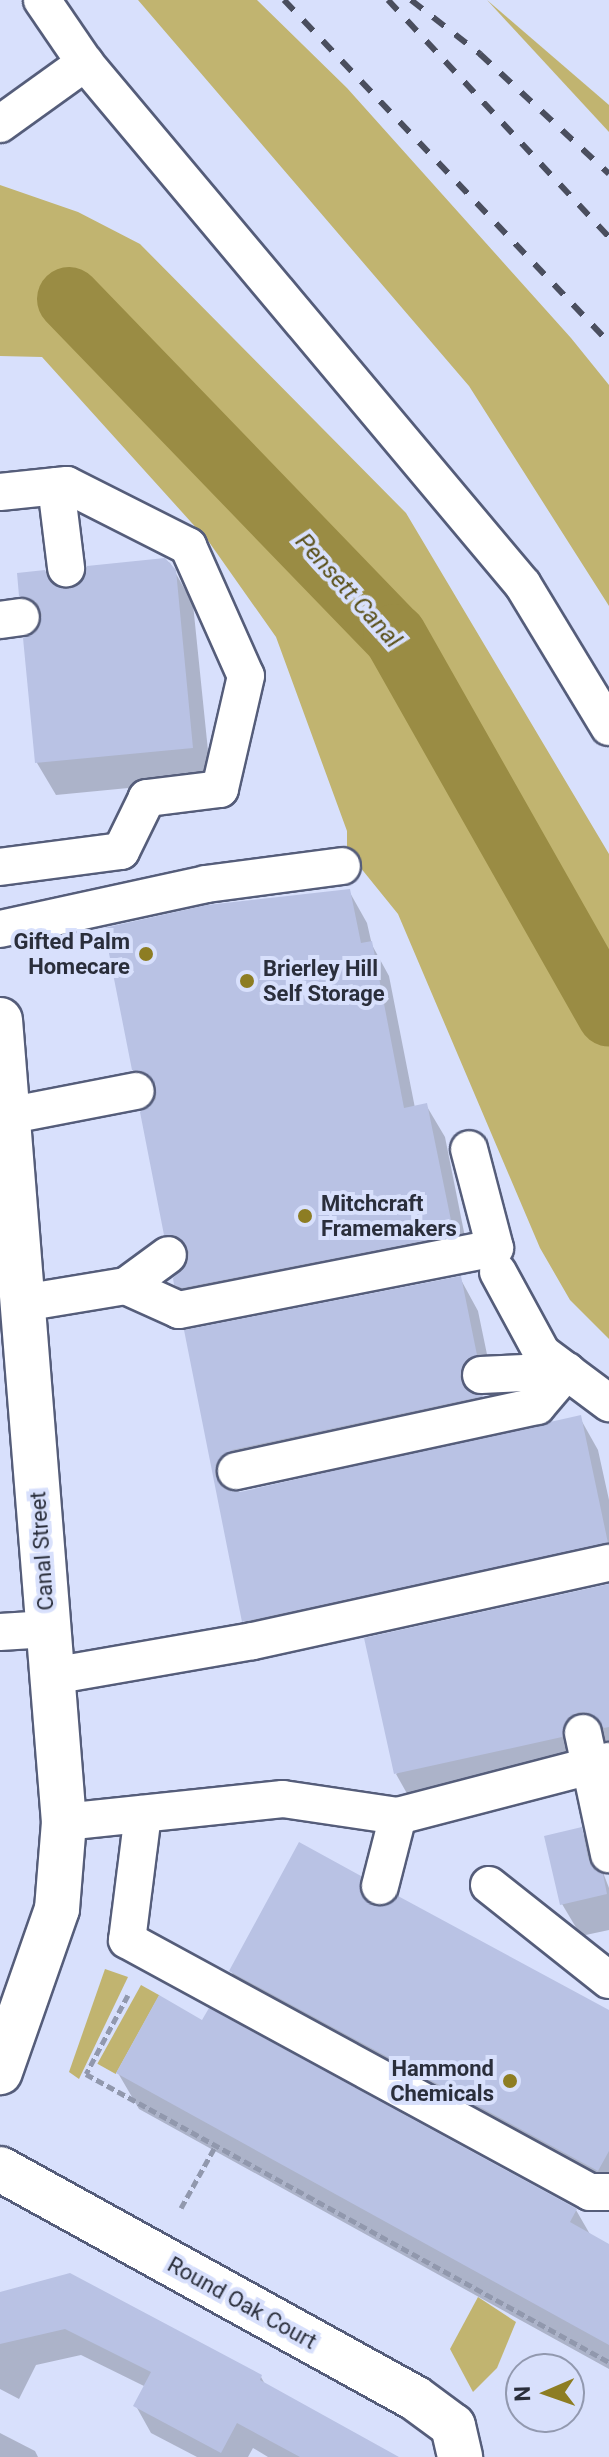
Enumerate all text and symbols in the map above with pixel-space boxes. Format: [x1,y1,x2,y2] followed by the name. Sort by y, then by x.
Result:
[289,528,407,654] water label: Pensett Canal
[13,928,130,980] place label: Gifted Palm Homecare
[137,945,155,963] marker: Gifted Palm Homecare
[263,955,385,1006] place label: Brierley Hill Self Storage
[238,972,256,990] marker: Brierley Hill Self Storage
[321,1190,457,1242] place label: Mitchcraft Framemakers
[296,1207,314,1225] marker: Mitchcraft Framemakers
[25,1491,59,1611] street label: Canal Street
[390,2055,494,2106] place label: Hammond Chemicals
[501,2072,519,2090] marker: Hammond Chemicals
[163,2251,321,2355] street label: Round Oak Court
[505,2353,585,2433] north arrow
[510,2386,535,2402] text: N

